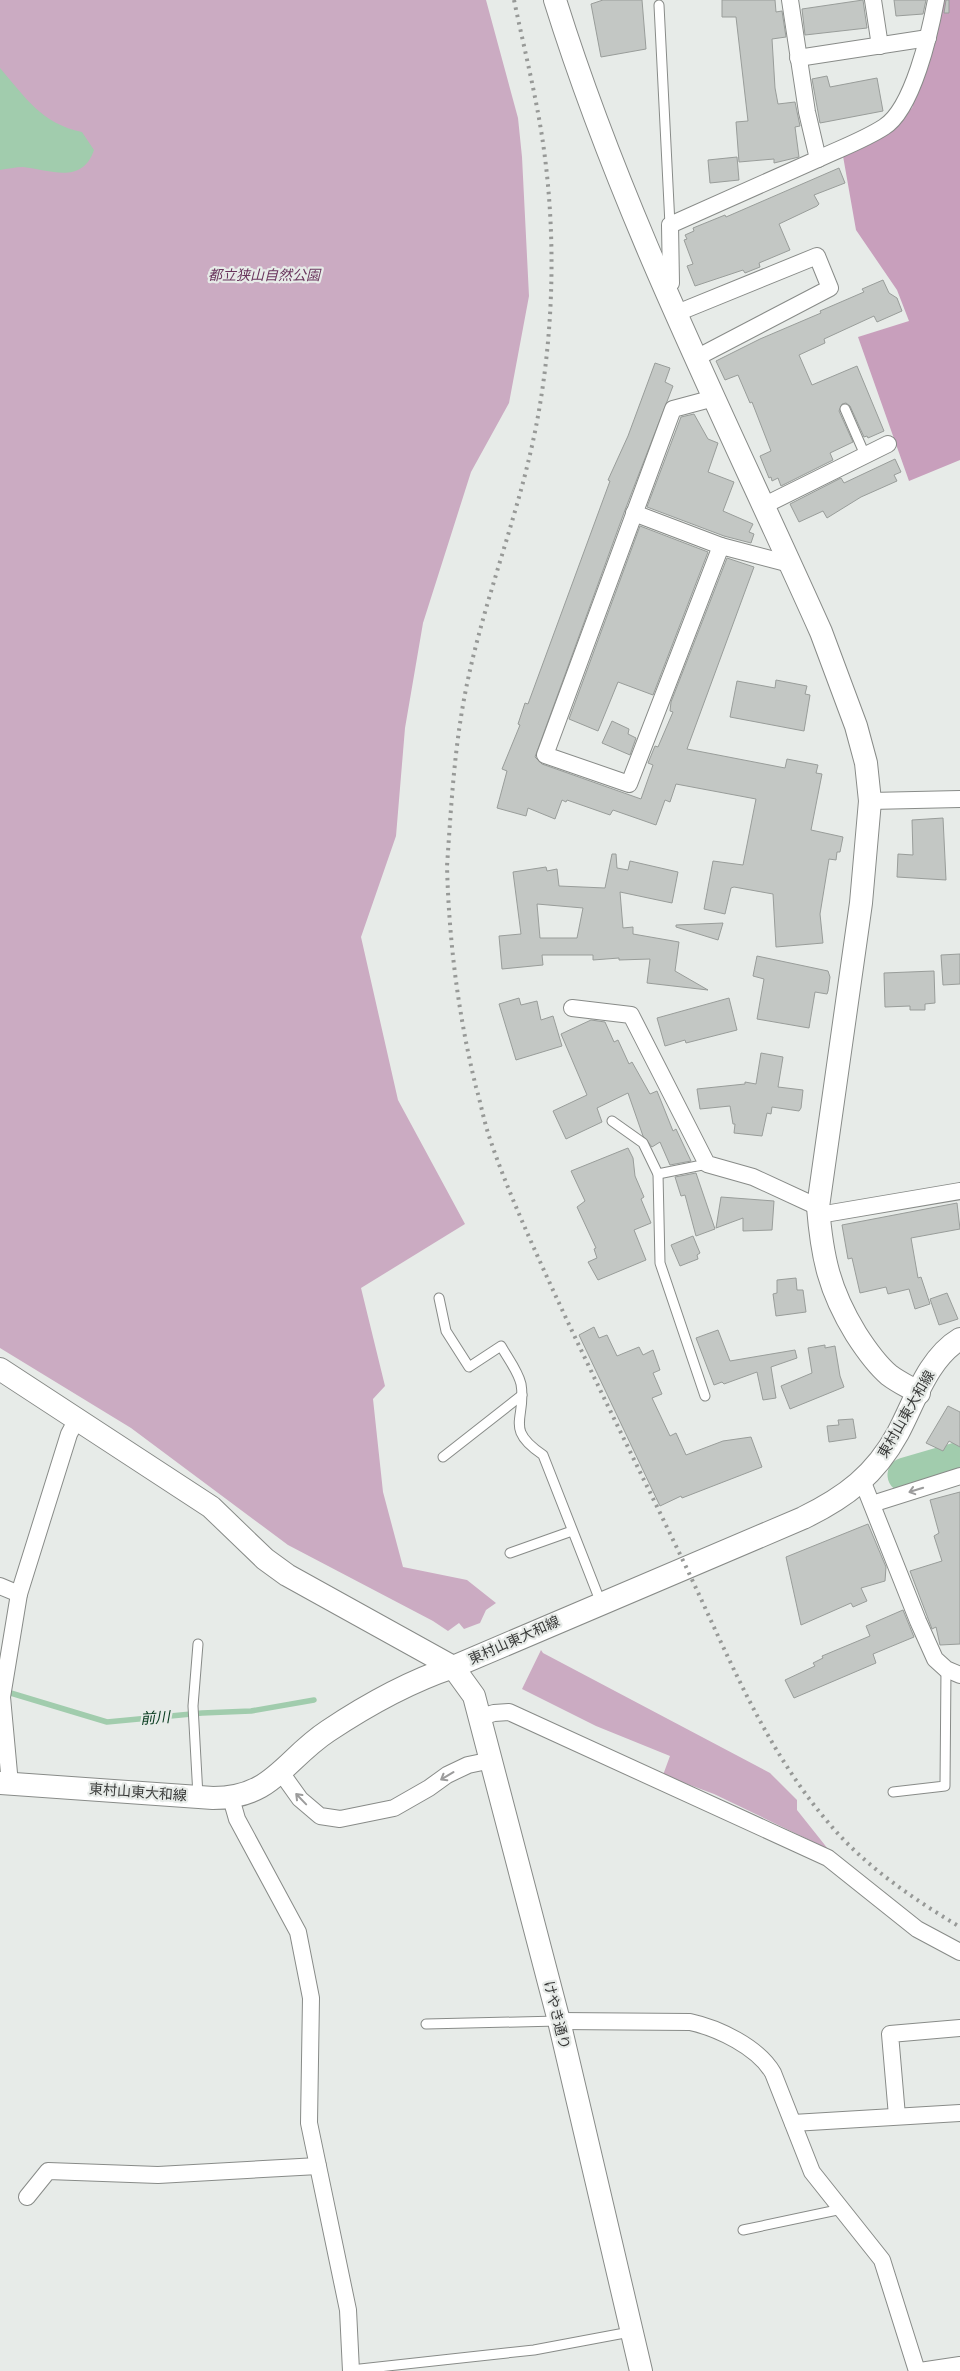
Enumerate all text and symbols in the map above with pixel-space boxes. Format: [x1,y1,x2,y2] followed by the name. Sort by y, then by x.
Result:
[208,266,322,284] park label: 都立狭山自然公園
[874,1367,938,1461] street label: 東村山東大和線
[908,1486,924,1496] one-way arrow
[466,1612,562,1668] street label: 東村山東大和線
[139,1707,173,1728] water label: 前川
[440,1771,454,1781] one-way arrow
[88,1780,188,1804] street label: 東村山東大和線
[295,1793,307,1805] one-way arrow
[540,1979,574,2051] street label: けやき通り

